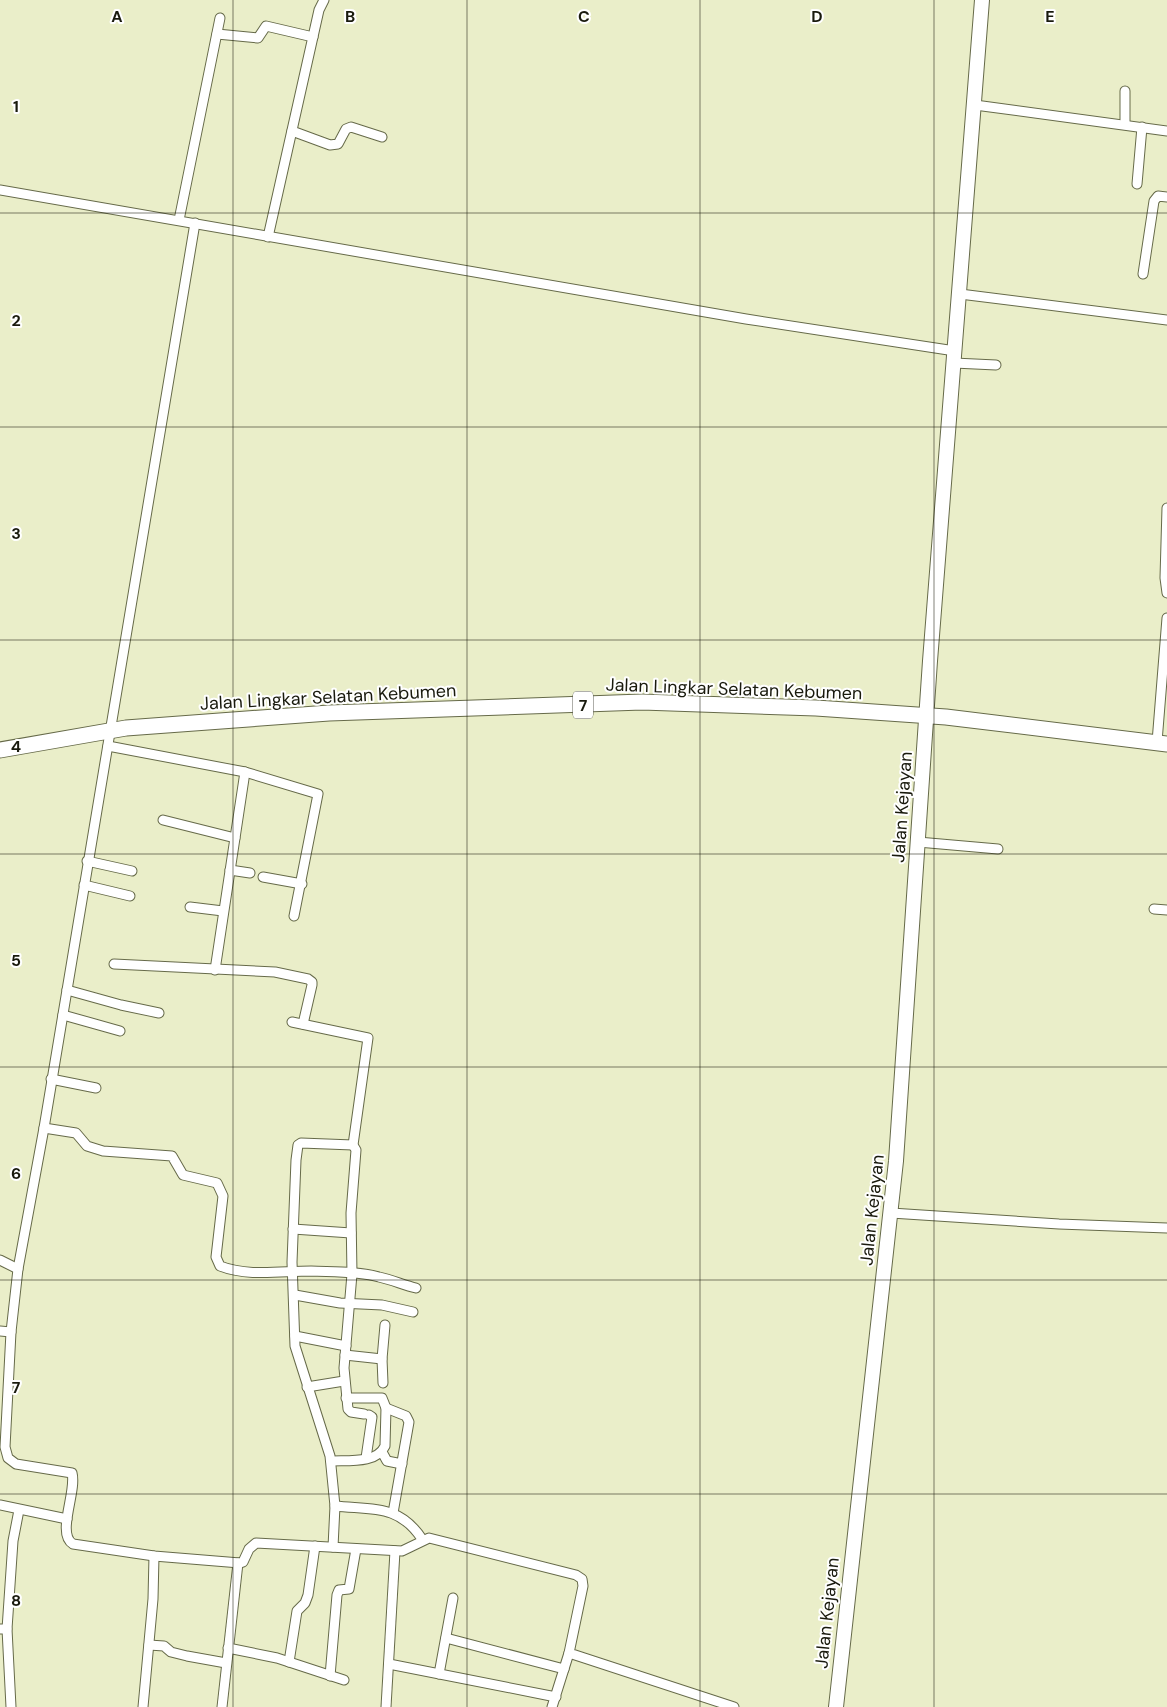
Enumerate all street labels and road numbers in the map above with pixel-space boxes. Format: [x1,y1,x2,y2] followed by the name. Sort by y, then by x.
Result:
[605,673,863,705] street label: Jalan Lingkar Selatan Kebumen
[199,678,457,716] street label: Jalan Lingkar Selatan Kebumen
[573,692,593,718] road number: 7
[886,751,918,863] street label: Jalan Kejayan
[854,1153,890,1267] street label: Jalan Kejayan
[809,1556,845,1670] street label: Jalan Kejayan

